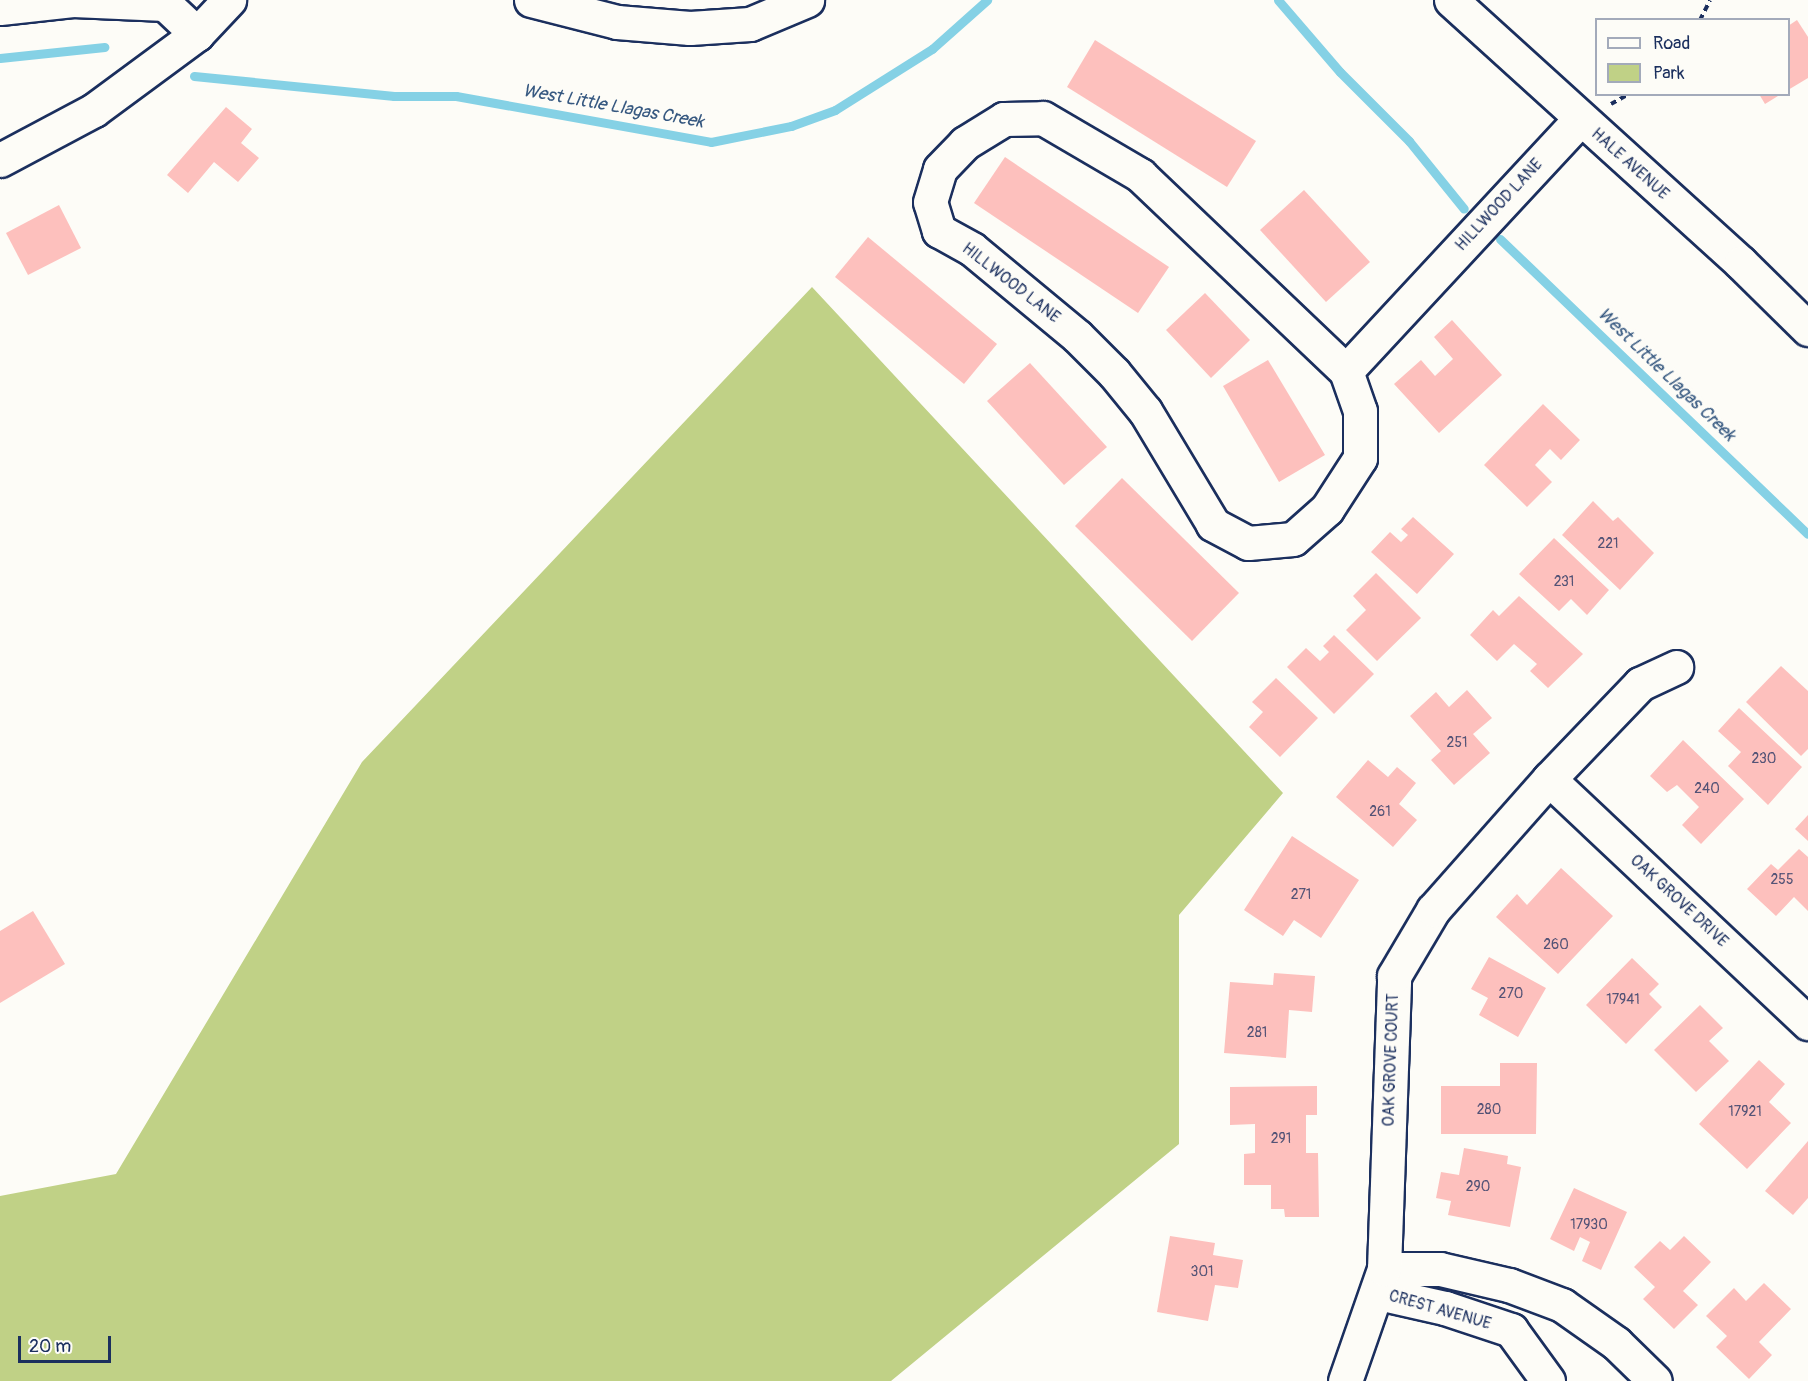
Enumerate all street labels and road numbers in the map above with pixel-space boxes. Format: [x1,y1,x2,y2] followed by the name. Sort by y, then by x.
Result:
[1587,124,1673,204] street label: HALE AVENUE
[1451,155,1547,255] street label: HILLWOOD LANE
[958,239,1064,327] street label: HILLWOOD LANE
[1626,851,1732,951] street label: OAK GROVE DRIVE
[1379,993,1403,1127] street label: OAK GROVE COURT
[1387,1286,1493,1334] street label: CREST AVENUE

